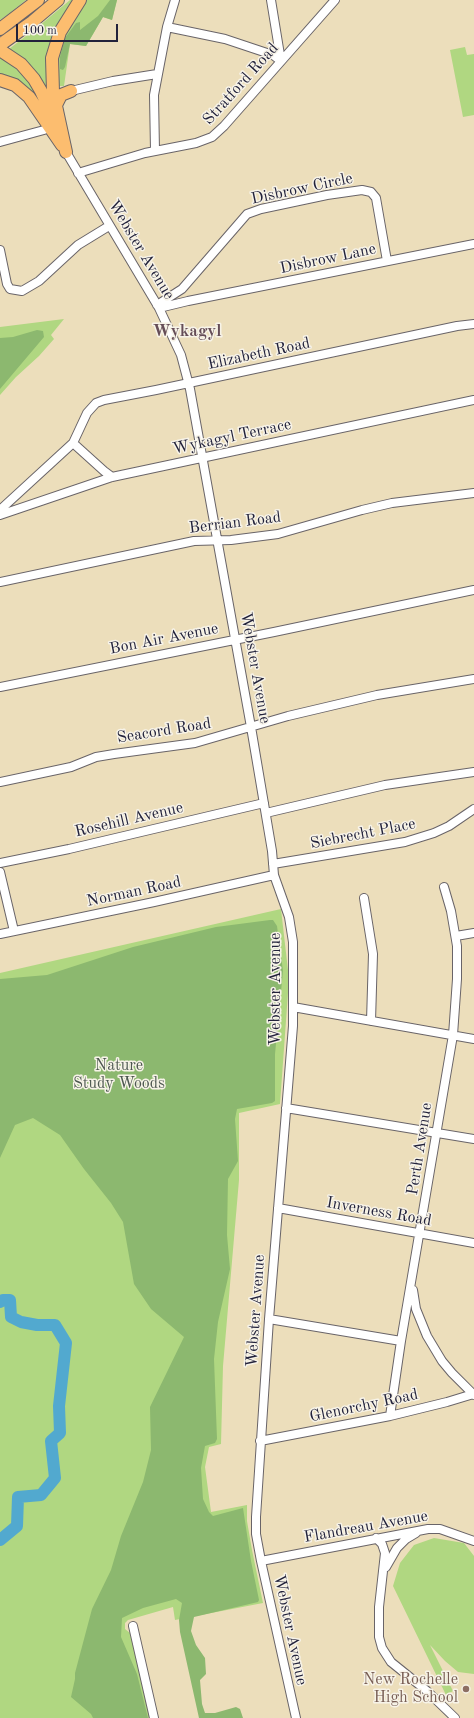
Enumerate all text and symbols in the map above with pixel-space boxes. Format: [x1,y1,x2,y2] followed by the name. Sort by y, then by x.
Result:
[18,16,120,42] scale bar
[23,25,57,37] text: 100 m
[199,39,283,129] street label: Stratford Road
[249,169,355,209] street label: Disbrow Circle
[104,197,178,303] street label: Webster Avenue
[278,239,378,279] street label: Disbrow Lane
[153,322,221,342] district label: Wykagyl
[206,334,312,374] street label: Elizabeth Road
[171,415,293,459] street label: Wykagyl Terrace
[188,508,282,538] street label: Berrian Road
[236,611,274,725] street label: Webster Avenue
[108,619,220,659] street label: Bon Air Avenue
[116,714,212,748] street label: Seacord Road
[73,798,185,842] street label: Rosehill Avenue
[309,814,417,854] street label: Siebrecht Place
[85,873,183,911] street label: Norman Road
[266,933,286,1045] street label: Webster Avenue
[73,1056,165,1094] park label: Nature Study Woods
[403,1101,437,1197] street label: Perth Avenue
[325,1193,433,1231] street label: Inverness Road
[242,1254,270,1368] street label: Webster Avenue
[308,1385,420,1427] street label: Glenorchy Road
[302,1507,430,1547] street label: Flandreau Avenue
[269,1573,311,1687] street label: Webster Avenue
[363,1670,458,1708] place label: New Rochelle High School
[461,1684,471,1694] marker: New Rochelle High School

